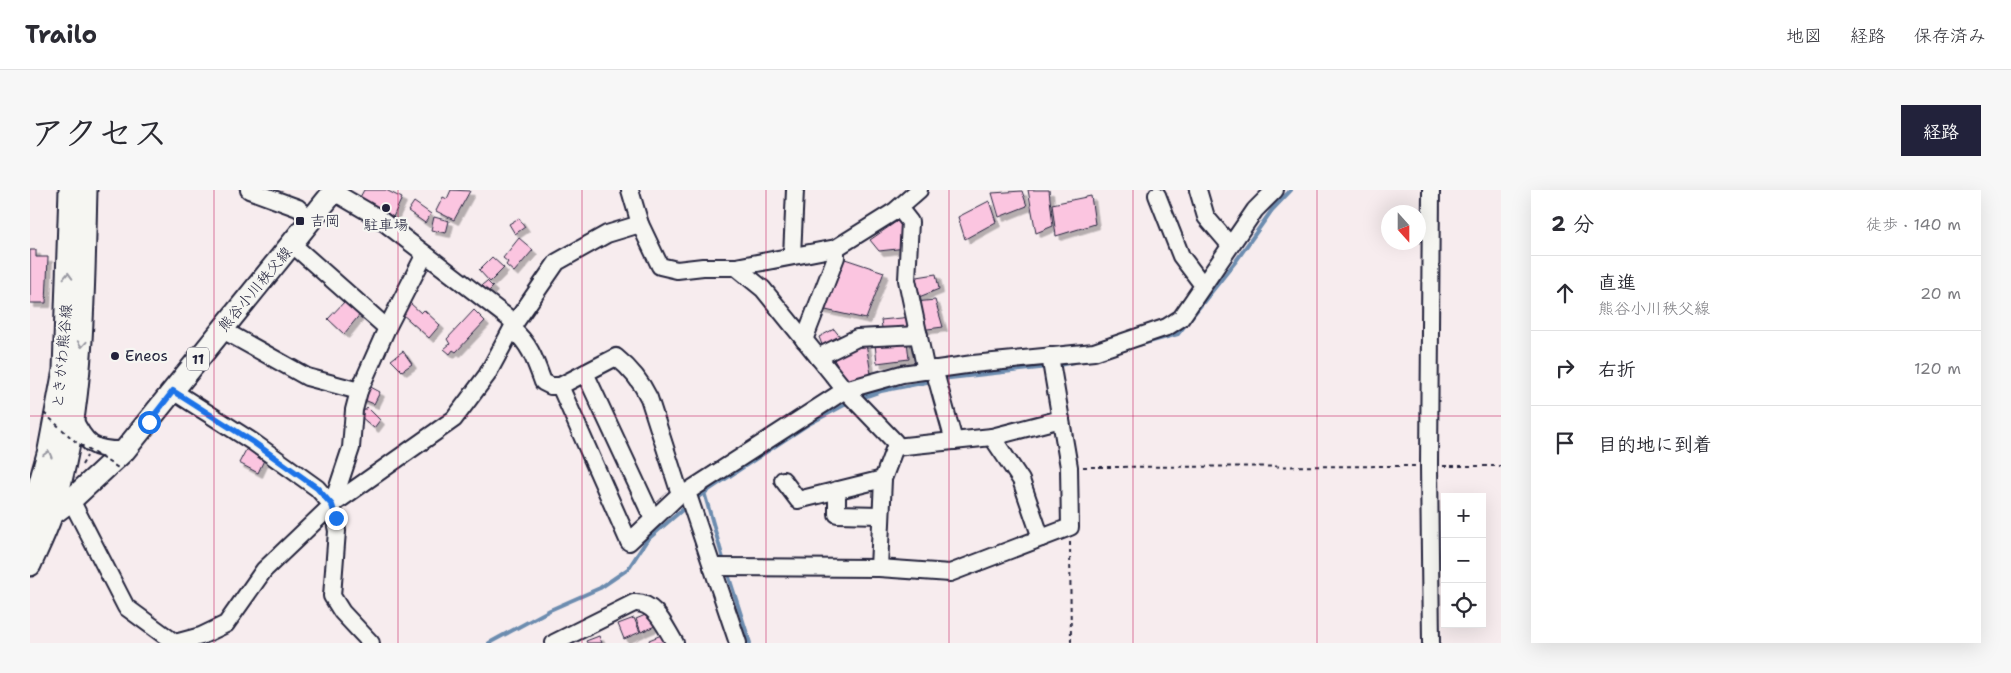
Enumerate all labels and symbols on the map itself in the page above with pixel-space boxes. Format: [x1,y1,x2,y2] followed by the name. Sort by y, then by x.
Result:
[380,202,392,214] marker: 駐車場
[1381,205,1426,250] north arrow
[310,211,340,231] place label: 吉岡
[294,215,306,227] marker: 吉岡
[363,215,409,235] place label: 駐車場
[214,242,296,336] street label: 熊谷小川秩父線
[63,271,74,279] one-way arrow
[47,303,77,409] street label: ときがわ熊谷線
[77,340,88,348] one-way arrow
[125,346,168,366] place label: Eneos
[187,347,209,370] road number: 11
[109,350,121,362] marker: Eneos
[138,411,161,434] route start
[42,449,53,458] one-way arrow
[325,507,348,530] route end

